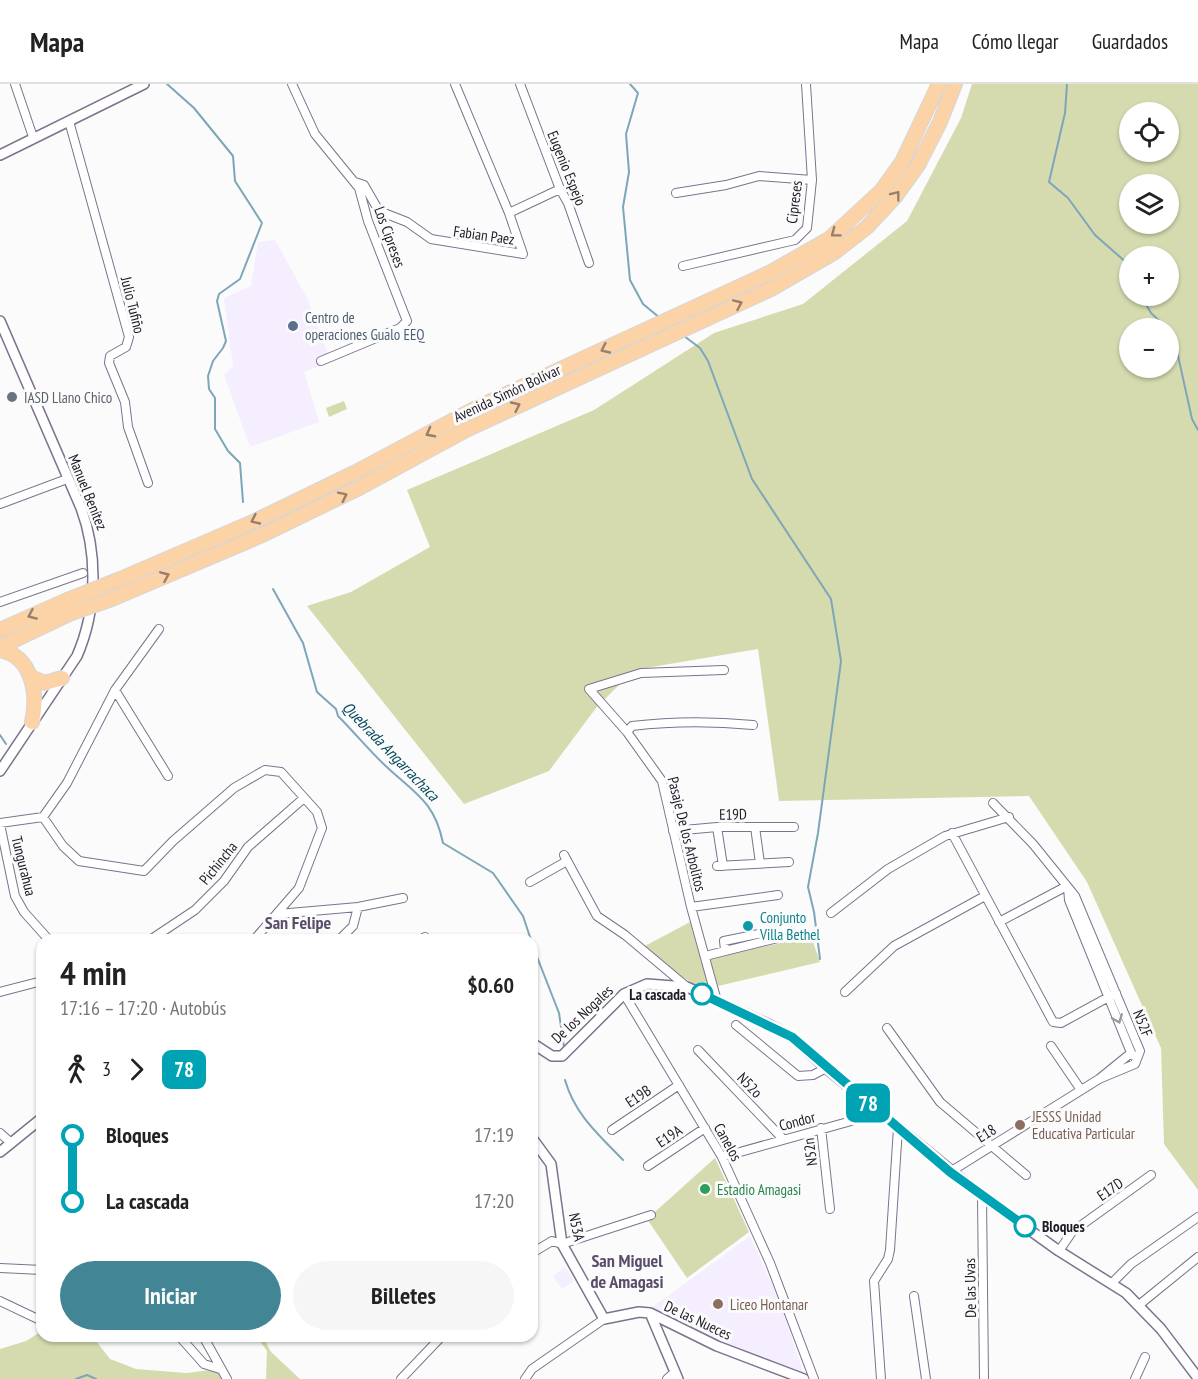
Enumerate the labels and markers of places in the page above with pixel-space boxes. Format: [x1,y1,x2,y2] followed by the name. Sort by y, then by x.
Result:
[305,308,425,344] place label: Centro de operaciones Gualo EEQ
[286,319,300,333] marker: Centro de operaciones Gualo EEQ
[24,388,112,407] place label: IASD Llano Chico
[5,390,19,404] marker: IASD Llano Chico
[759,908,821,944] place label: Conjunto Villa Bethel
[741,919,755,933] marker: Conjunto Villa Bethel
[691,983,713,1005] marker: La cascada
[629,985,686,1004] place label: La cascada
[1031,1107,1136,1143] place label: JESSS Unidad Educativa Particular
[1013,1118,1027,1132] marker: JESSS Unidad Educativa Particular
[717,1180,801,1199] place label: Estadio Amagasi
[698,1182,712,1196] marker: Estadio Amagasi
[1014,1215,1036,1237] marker: Bloques
[1042,1217,1085,1236] place label: Bloques
[730,1295,809,1314] place label: Liceo Hontanar
[711,1297,725,1311] marker: Liceo Hontanar

